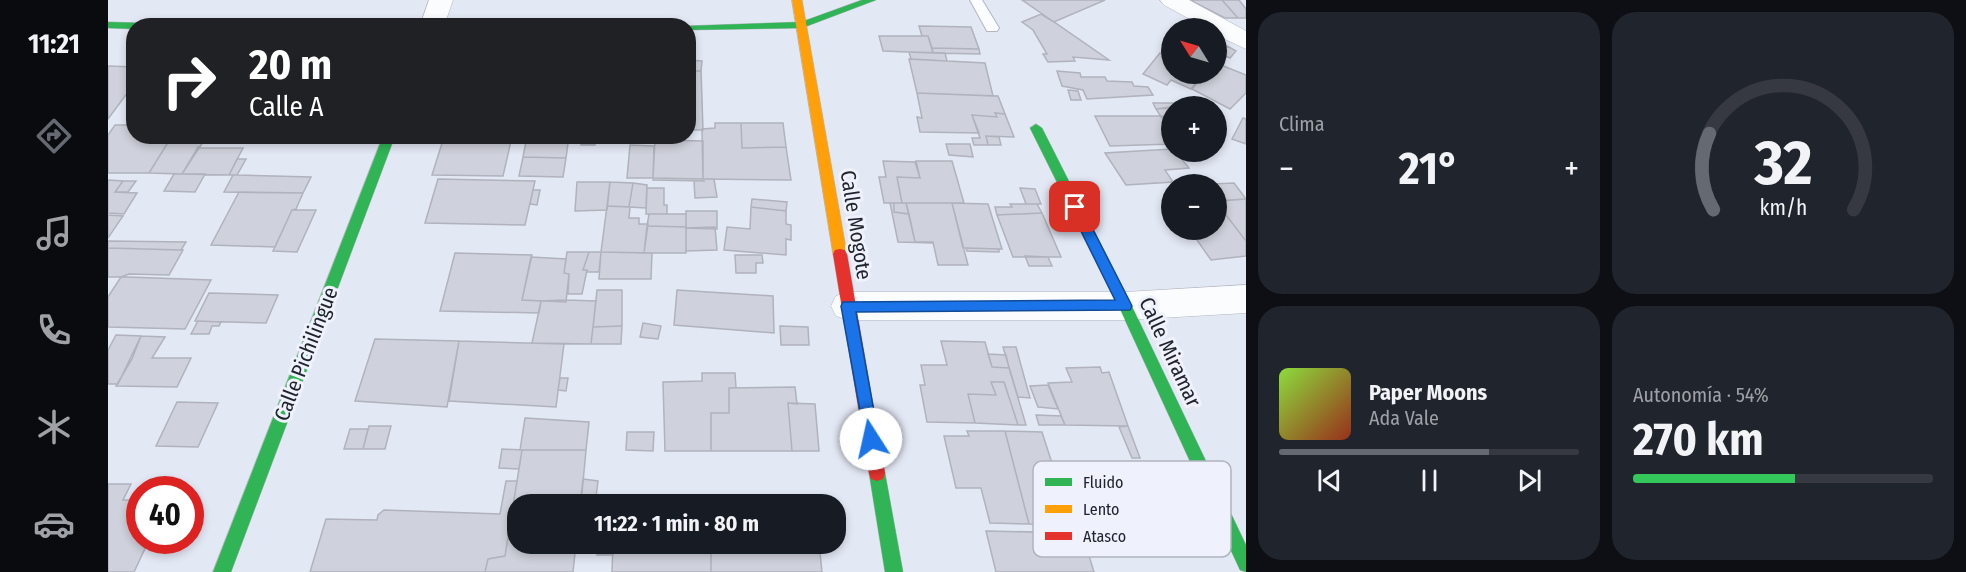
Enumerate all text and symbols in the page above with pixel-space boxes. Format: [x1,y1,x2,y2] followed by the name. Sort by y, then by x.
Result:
[1161,18,1227,84] north arrow
[1161,18,1227,240] map controls
[28,28,80,60] text: 11:21
[249,40,332,90] text: 20 m
[150,42,228,120] icon: right
[249,91,323,123] text: Calle A
[1161,96,1227,162] button: +
[1279,112,1324,136] text: Clima
[33,115,75,157] icon: directions
[1753,126,1812,201] text: 32
[1399,142,1459,196] text: 21°
[1279,149,1294,189] text: −
[1564,149,1579,189] text: +
[835,168,877,282] street label: Calle Mogote
[1161,174,1227,240] button: −
[1049,181,1100,232] pin
[1058,190,1091,223] icon: arrive
[1759,195,1807,221] text: km/h
[33,212,75,254] icon: music
[269,283,343,425] street label: Calle Pichilingue
[1133,293,1207,411] street label: Calle Miramar
[33,309,75,351] icon: phone
[1369,379,1487,406] text: Paper Moons
[1633,383,1769,407] text: Autonomía · 54%
[33,406,75,448] icon: climate
[1369,406,1439,430] text: Ada Vale
[839,407,903,471] position arrow
[1633,413,1764,467] text: 270 km
[1033,461,1231,557] legend
[1313,464,1346,497] icon: previous
[1413,464,1446,497] icon: pause
[1513,464,1546,497] icon: next
[1083,473,1123,492] text: Fluido
[126,476,204,554] speed limit sign: 40
[1083,500,1119,519] text: Lento
[33,503,75,545] icon: car
[594,510,759,537] text: 11:22 · 1 min · 80 m
[1083,527,1126,546] text: Atasco

